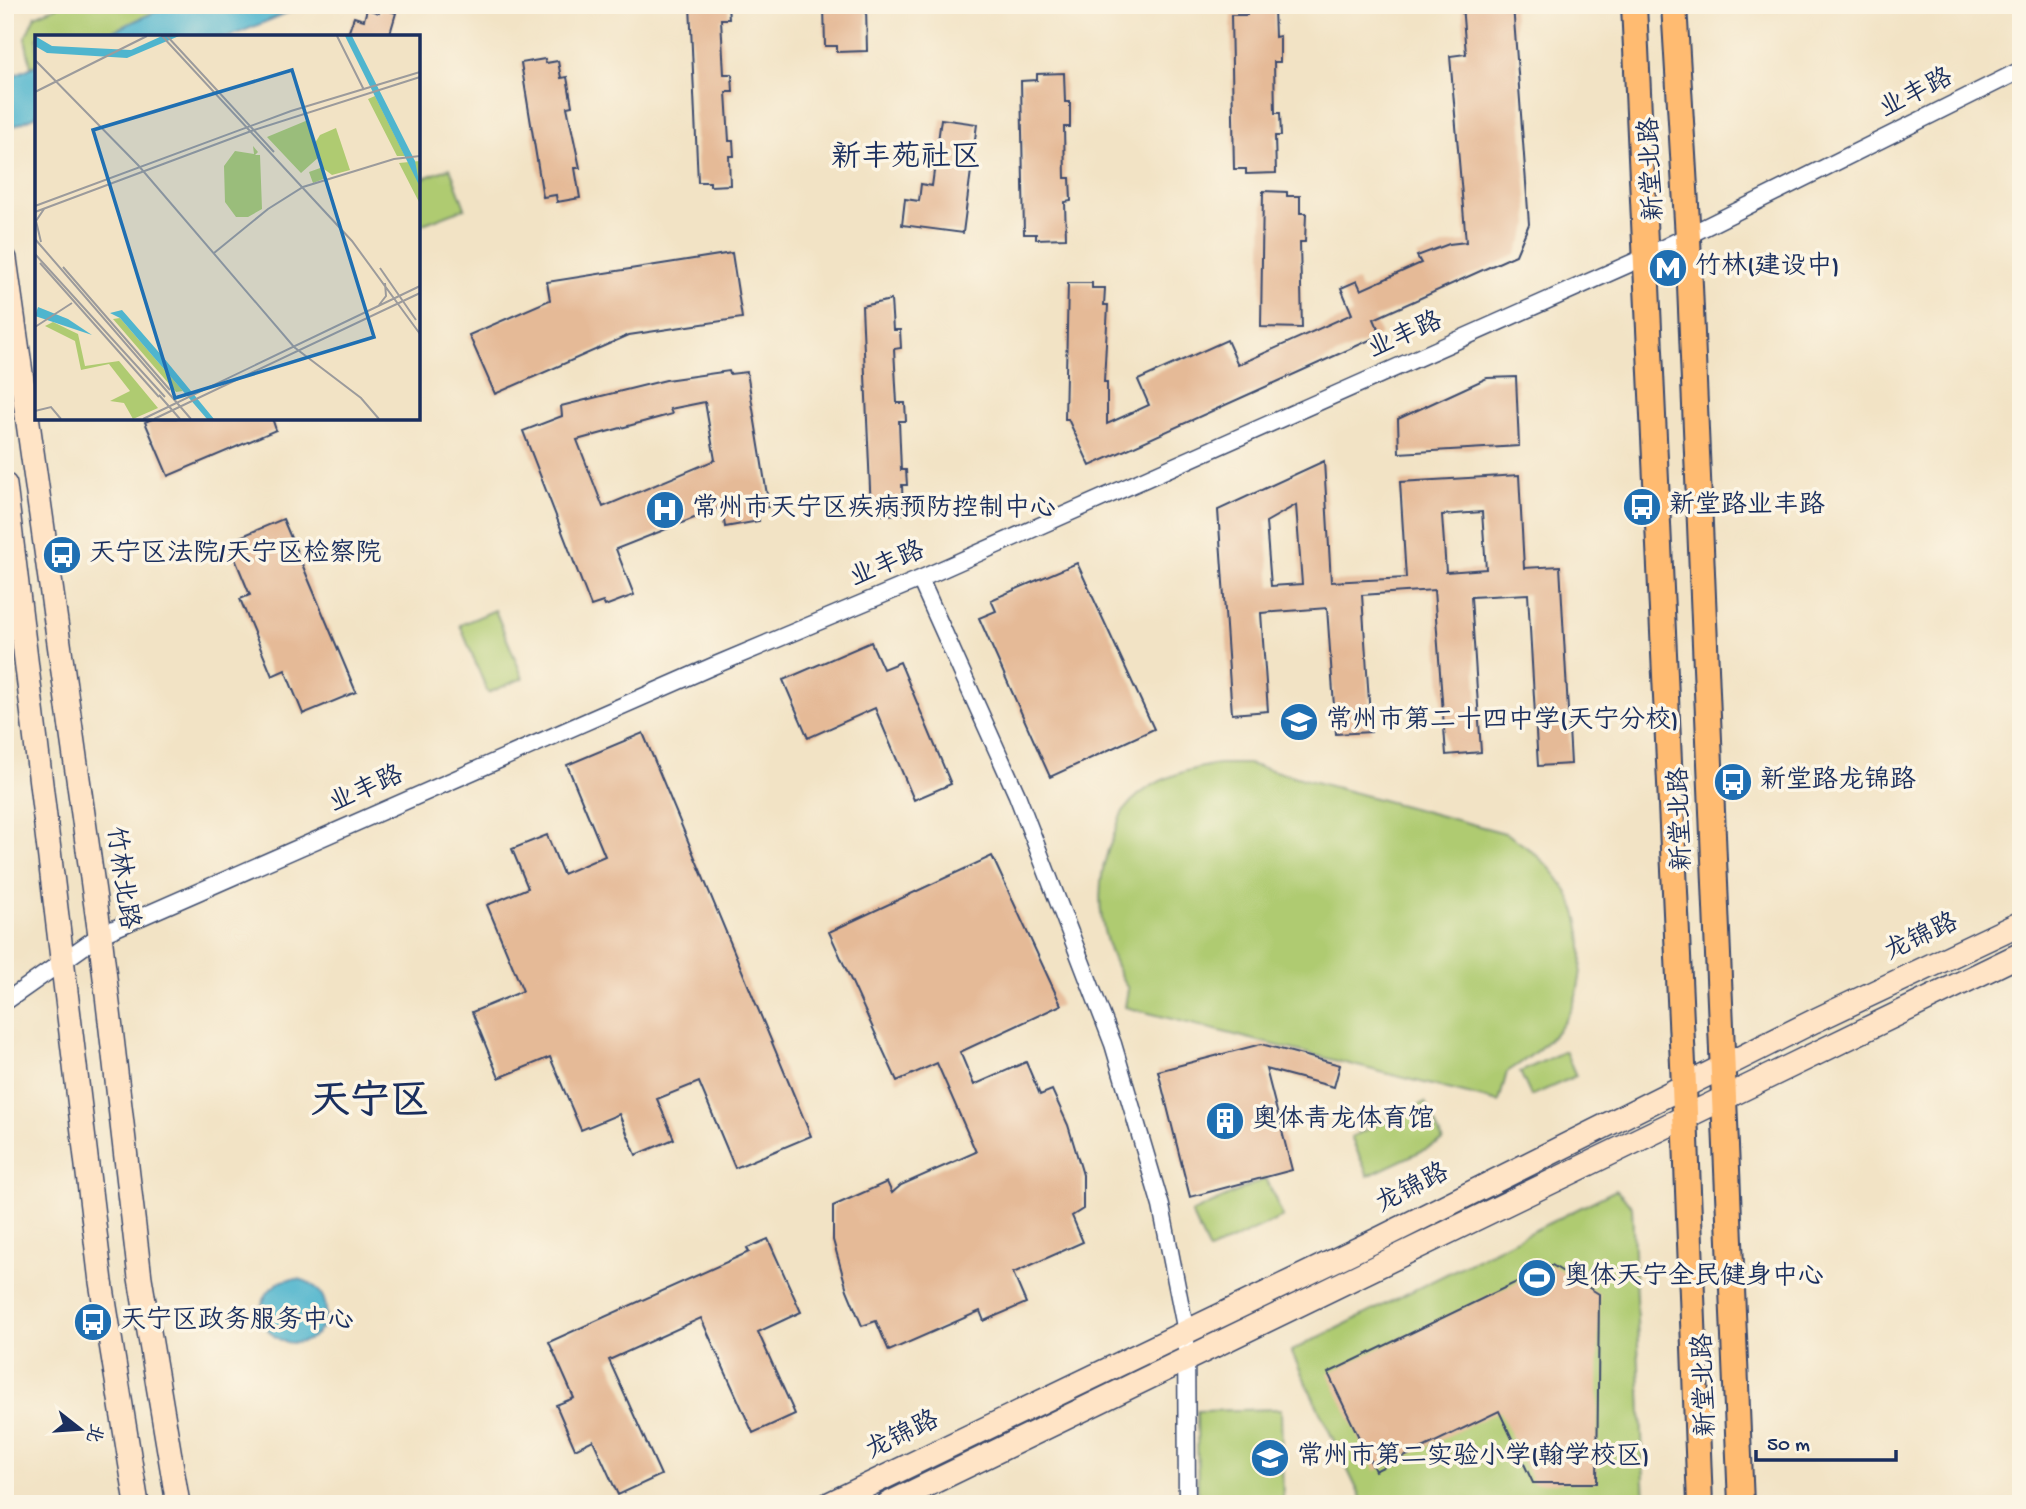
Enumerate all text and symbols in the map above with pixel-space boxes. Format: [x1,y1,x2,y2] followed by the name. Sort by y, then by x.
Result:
[35,35,420,420] inset map
[1874,62,1959,127] street label: 业丰路
[1634,116,1672,222] street label: 新堂北路
[831,140,981,177] district label: 新丰苑社区
[1647,247,1689,289] metro station icon: 竹林(建设中)
[1695,251,1840,284] place label: 竹林(建设中)
[1363,305,1448,367] street label: 业丰路
[1621,486,1663,528] bus stop icon: 新堂路业丰路
[644,489,686,531] hospital icon: 常州市天宁区疾病预防控制中心
[1669,490,1825,523] place label: 新堂路业丰路
[692,493,1056,526] place label: 常州市天宁区疾病预防控制中心
[41,534,83,576] bus stop icon: 天宁区法院/天宁区检察院
[845,535,930,596] street label: 业丰路
[89,538,381,571] place label: 天宁区法院/天宁区检察院
[1278,701,1320,743] school or university icon: 常州市第二十四中学(天宁分校)
[1326,705,1679,738] place label: 常州市第二十四中学(天宁分校)
[324,759,409,821] street label: 业丰路
[1712,761,1754,803] bus stop icon: 新堂路龙锦路
[1760,765,1916,798] place label: 新堂路龙锦路
[1664,766,1700,872] street label: 新堂北路
[97,824,145,932] street label: 竹林北路
[1879,907,1964,970] street label: 龙锦路
[310,1079,430,1128] district label: 天宁区
[1204,1100,1246,1142] building icon: 奥体青龙体育馆
[1252,1104,1434,1137] place label: 奥体青龙体育馆
[1370,1157,1455,1222] street label: 龙锦路
[1516,1257,1558,1299] sports icon: 奥体天宁全民健身中心
[1564,1261,1824,1294] place label: 奥体天宁全民健身中心
[72,1301,114,1343] bus stop icon: 天宁区政务服务中心
[120,1305,354,1338] place label: 天宁区政务服务中心
[1688,1332,1724,1438] street label: 新堂北路
[46,1394,116,1464] north arrow
[860,1404,945,1468] street label: 龙锦路
[1756,1418,1896,1462] scale bar
[79,1420,107,1445] text: 北
[1767,1434,1810,1459] text: 50 m
[1249,1437,1291,1479] school or university icon: 常州市第二实验小学(翰学校区)
[1297,1441,1650,1474] place label: 常州市第二实验小学(翰学校区)

